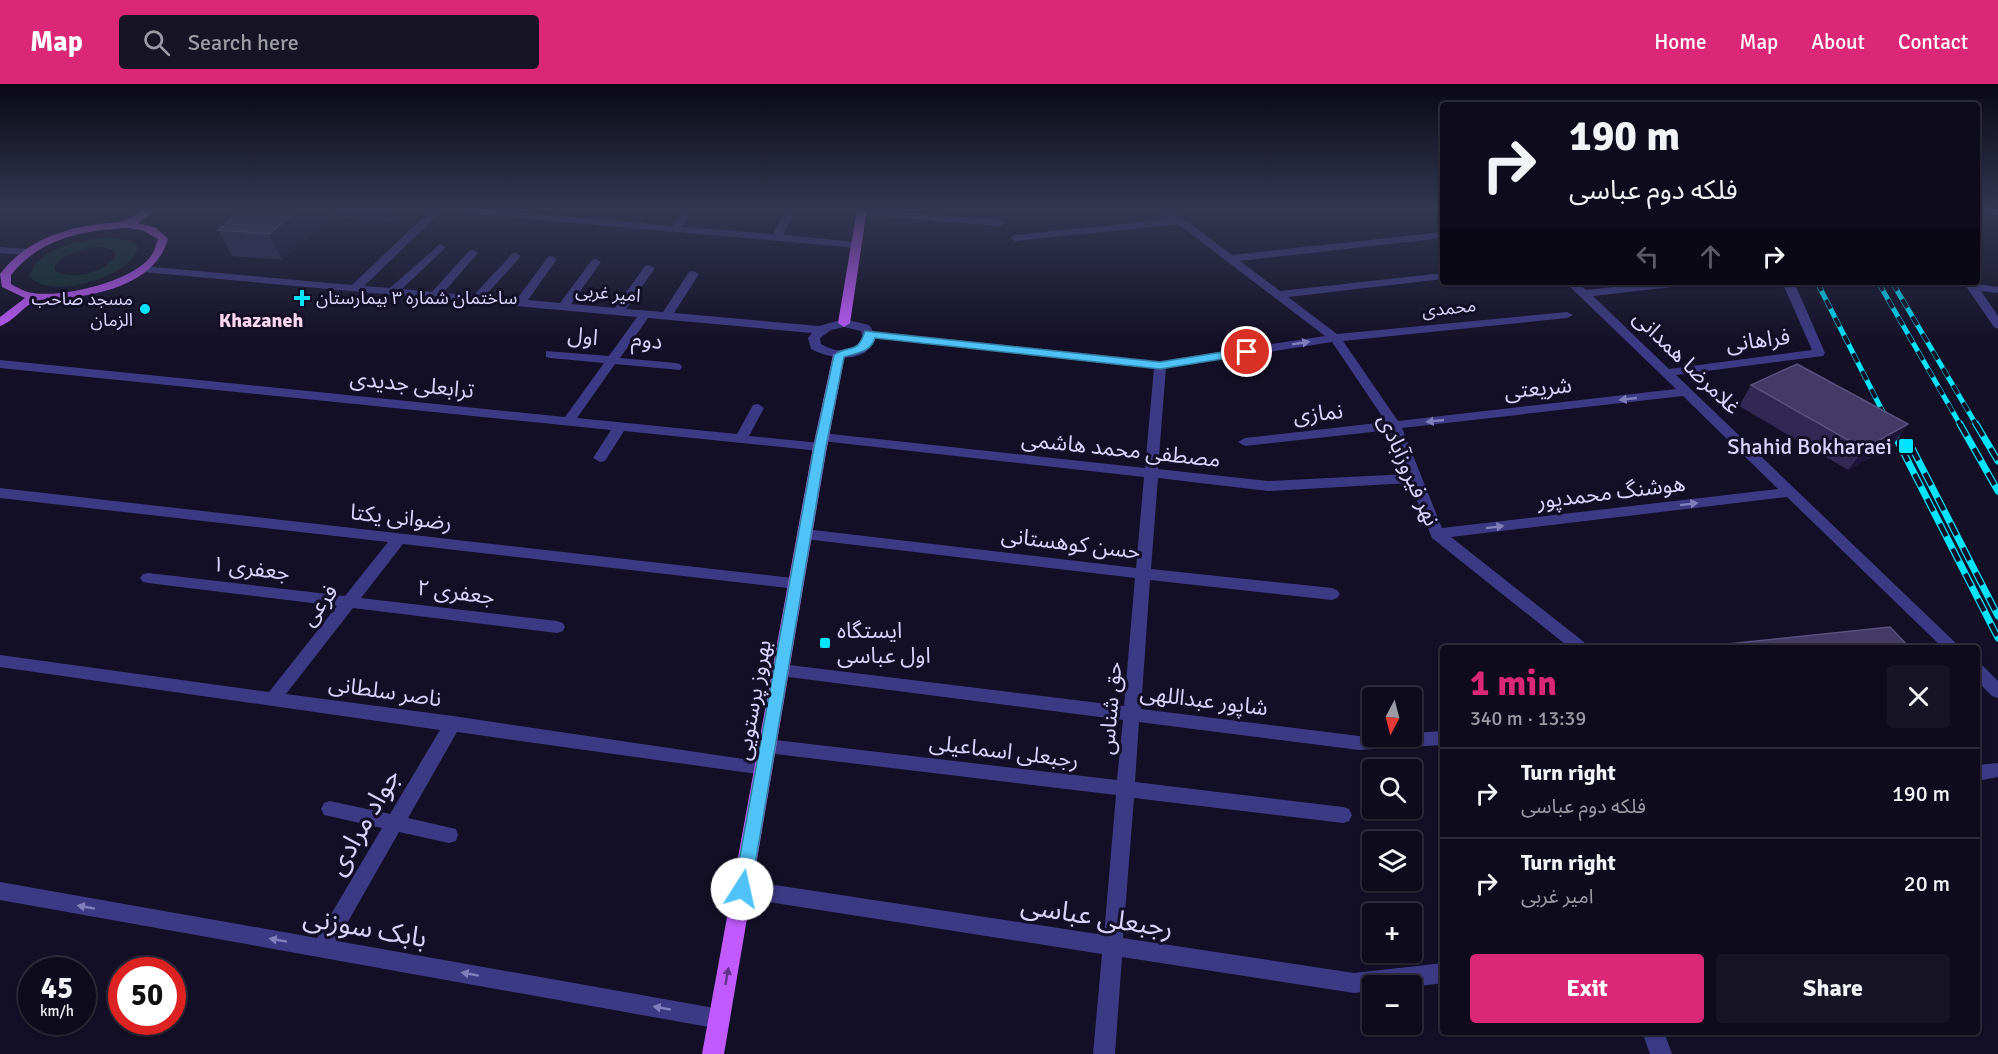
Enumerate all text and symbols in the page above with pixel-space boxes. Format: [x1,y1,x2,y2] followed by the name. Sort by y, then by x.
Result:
[119,15,539,69] search box
[30,25,83,59] text: Map
[140,26,173,59] icon: search
[188,29,299,56] text: Search here
[1654,29,1707,55] text: Home
[1740,29,1778,55] text: Map
[1811,29,1865,55] text: About
[1898,29,1968,55] text: Contact
[1569,111,1680,162] text: 190 m
[1470,126,1548,204] icon: right
[1569,174,1738,207] text: فلکه دوم عباسی
[1631,240,1664,273] icon: left
[1694,240,1727,273] icon: ahead
[1757,240,1790,273] icon: right
[575,279,641,307] street label: امیر غربی
[316,287,517,309] place label: ساختمان شماره ۳ بیمارستان
[31,288,133,331] place label: مسجد صاحب الزمان
[293,289,311,307] marker: ساختمان شماره ۳ بیمارستان
[1421,294,1477,322] street label: محمدی
[138,302,152,316] marker: مسجد صاحب الزمان
[1627,304,1747,420] street label: غلامرضا همدانی
[219,308,303,333] district label: Khazaneh
[566,321,600,351] street label: اول
[1724,323,1792,357] street label: فراهانی
[630,325,664,358] street label: دوم
[1221,326,1272,377] pin
[1230,335,1263,368] icon: arrive
[1291,339,1310,348] one-way arrow
[349,364,475,404] street label: ترابعلی جدیدی
[1503,371,1573,405] street label: شریعتی
[1619,394,1638,404] one-way arrow
[1292,397,1344,429] street label: نمازی
[1372,410,1446,530] street label: نهر فیروزآبادی
[1425,416,1444,426] one-way arrow
[1020,425,1222,473] street label: مصطفی محمد هاشمی
[1727,433,1892,460] place label: Shahid Bokharaei
[1897,437,1915,455] marker: Shahid Bokharaei
[1534,470,1687,516] street label: هوشنگ محمدپور
[349,498,453,536] street label: رضوانی یکتا
[1679,499,1698,508] one-way arrow
[1000,521,1142,565] street label: حسن کوهستانی
[1486,522,1505,532] one-way arrow
[211,550,291,586] street label: جعفری ۱
[416,574,496,610] street label: جعفری ۲
[294,579,344,631] street label: فرعی
[837,617,931,669] place label: ایستگاه اول عباسی
[818,636,832,650] marker: ایستگاه اول عباسی
[729,638,778,763] street label: بهروز پرستویی
[1092,660,1128,756] street label: حق شناس
[1470,661,1557,706] text: 1 min
[1887,665,1950,728] button: close
[327,670,443,712] street label: ناصر سلطانی
[1138,679,1270,722] street label: شاپور عبداللهی
[1362,687,1422,747] north arrow
[1362,687,1422,1035] map controls
[1470,706,1586,731] text: 340 m · 13:39
[928,728,1080,774] street label: رجبعلی اسماعیلی
[1362,759,1422,819] button: search
[1521,759,1616,786] text: Turn right
[320,763,408,881] street label: جواد مرادی
[1470,777,1503,810] icon: right
[1892,780,1950,807] text: 190 m
[1521,794,1646,819] text: فلکه دوم عباسی
[1362,831,1422,891] button: layers
[1521,849,1616,876] text: Turn right
[710,857,774,921] position arrow
[1470,867,1503,900] icon: right
[1904,870,1950,897] text: 20 m
[1521,884,1594,909] text: امیر غربی
[1019,889,1175,945] street label: رجبعلی عباسی
[301,901,429,955] street label: بابک سوزنی
[76,902,95,911] one-way arrow
[1362,903,1422,963] button: +
[268,935,287,944] one-way arrow
[1470,954,1704,1023] button: Exit
[1716,954,1950,1023] button: Share
[108,957,186,1035] speed limit sign: 50
[723,966,732,985] one-way arrow
[460,969,479,978] one-way arrow
[41,970,73,1007] text: 45
[1362,975,1422,1035] button: −
[40,1002,74,1020] text: km/h
[652,1004,671,1013] one-way arrow

